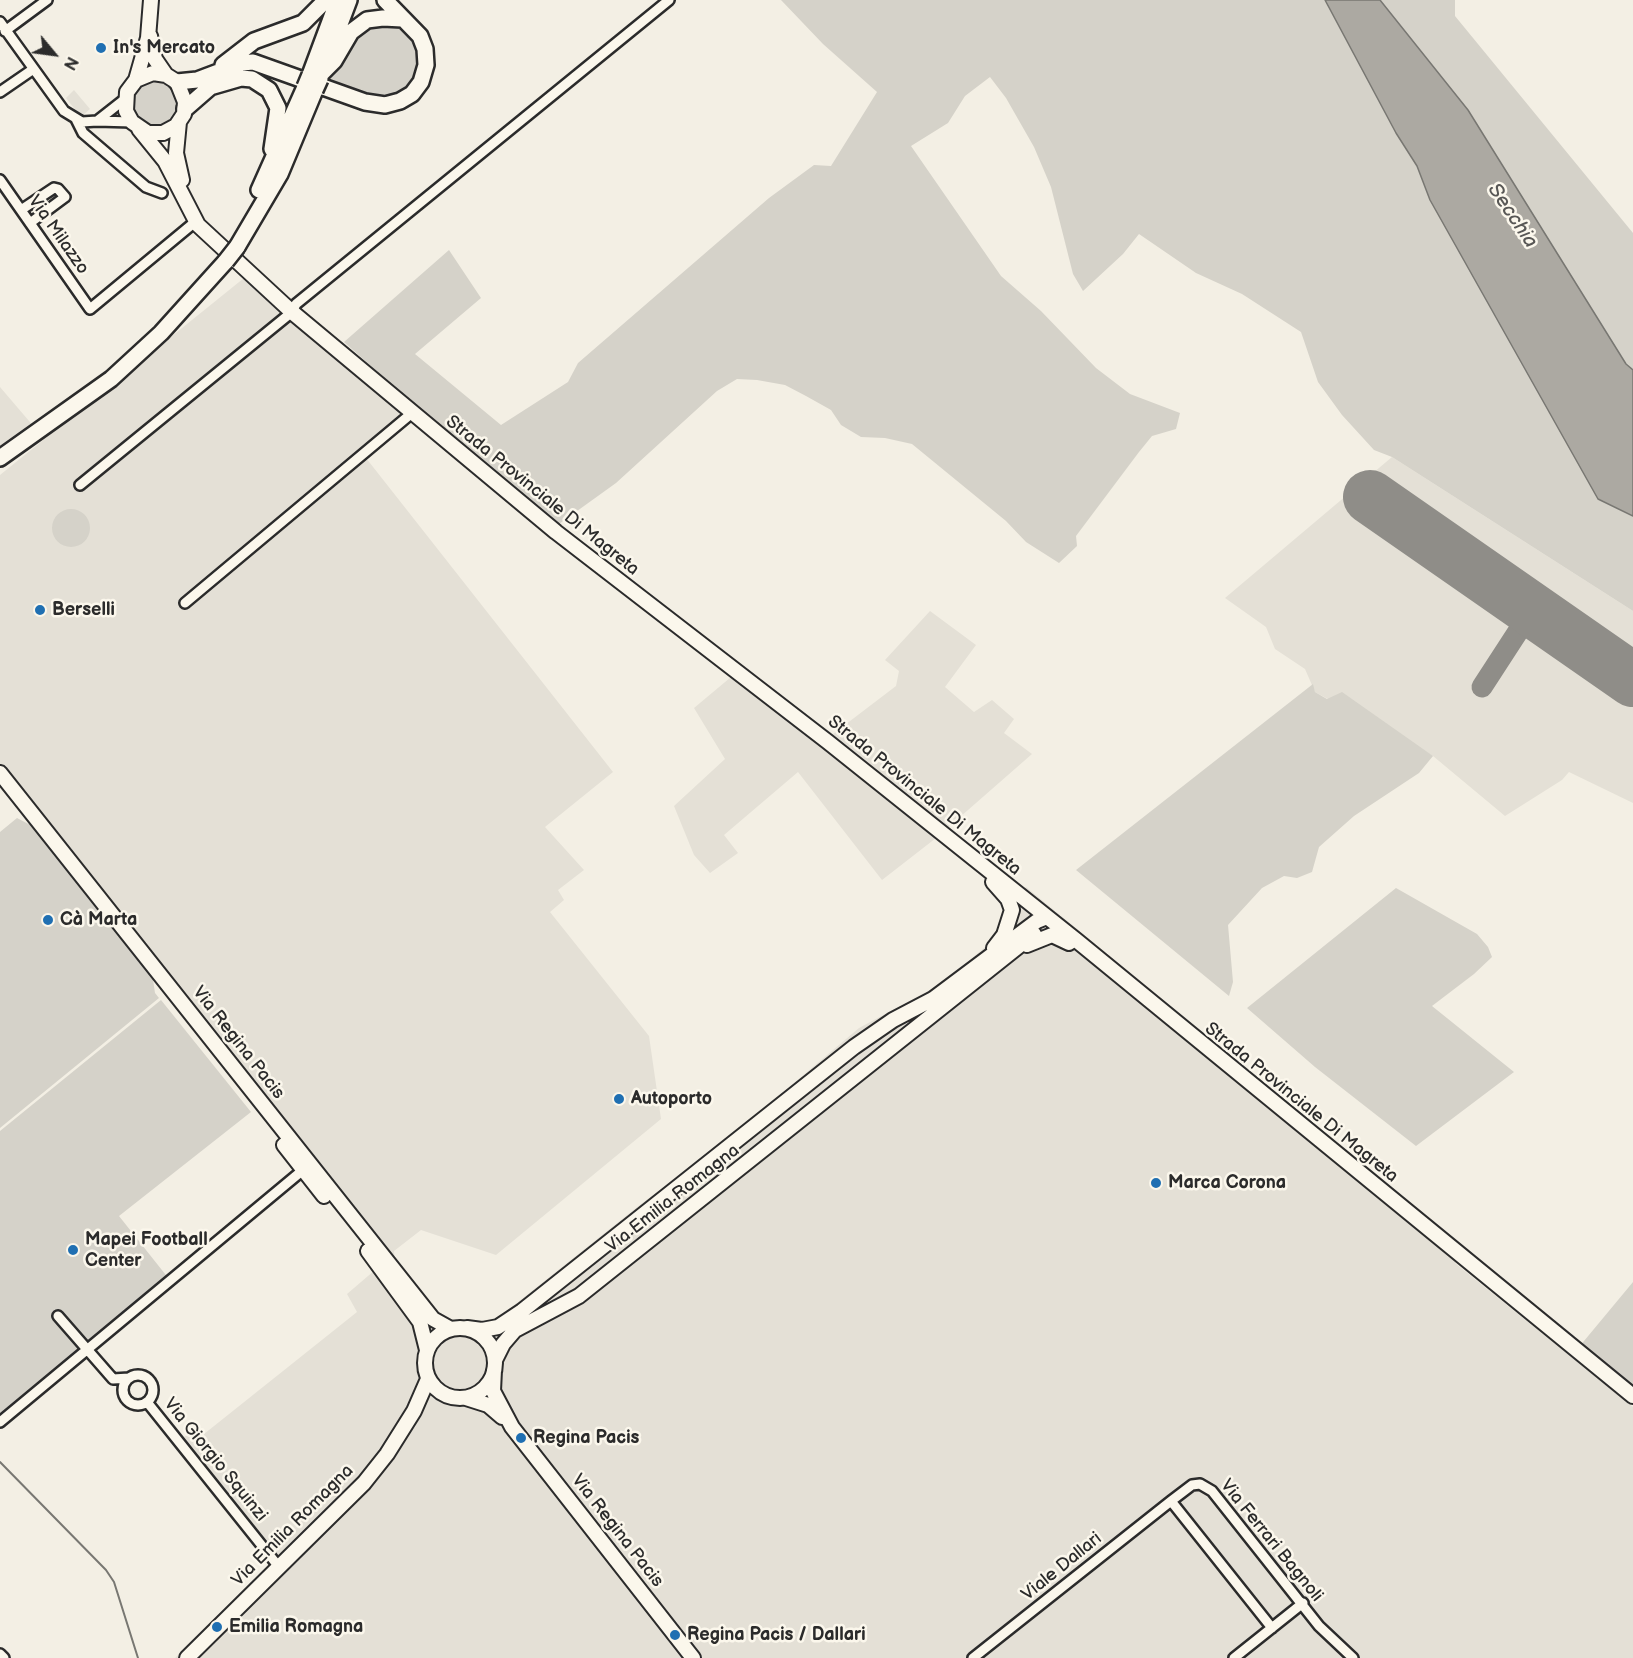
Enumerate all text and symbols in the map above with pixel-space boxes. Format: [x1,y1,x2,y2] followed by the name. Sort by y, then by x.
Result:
[24,24,84,84] north arrow
[113,37,215,59] place label: In's Mercato
[94,41,108,55] marker: In's Mercato
[59,53,81,73] text: N
[1482,179,1542,253] water label: Secchia
[23,191,93,279] street label: Via Milazzo
[441,411,643,581] street label: Strada Provinciale Di Magreta
[52,599,115,621] place label: Berselli
[33,603,47,617] marker: Berselli
[823,711,1025,881] street label: Strada Provinciale Di Magreta
[60,909,137,931] place label: Cà Marta
[41,913,55,927] marker: Cà Marta
[187,982,289,1104] street label: Via Regina Pacis
[1200,1018,1402,1188] street label: Strada Provinciale Di Magreta
[631,1088,712,1110] place label: Autoporto
[612,1092,626,1106] marker: Autoporto
[602,1140,744,1258] street label: Via Emilia Romagna
[1168,1172,1286,1194] place label: Marca Corona
[1149,1176,1163,1190] marker: Marca Corona
[85,1229,208,1272] place label: Mapei Football Center
[66,1243,80,1257] marker: Mapei Football Center
[159,1394,271,1526] street label: Via Giorgio Squinzi
[533,1427,639,1449] place label: Regina Pacis
[514,1431,528,1445] marker: Regina Pacis
[228,1461,358,1591] street label: Via Emilia Romagna
[566,1470,668,1592] street label: Via Regina Pacis
[1215,1475,1327,1607] street label: Via Ferrari Bagnoli
[1018,1528,1106,1606] street label: Viale Dallari
[229,1616,363,1638] place label: Emilia Romagna
[210,1620,224,1634] marker: Emilia Romagna
[687,1624,866,1646] place label: Regina Pacis / Dallari
[668,1628,682,1642] marker: Regina Pacis / Dallari

